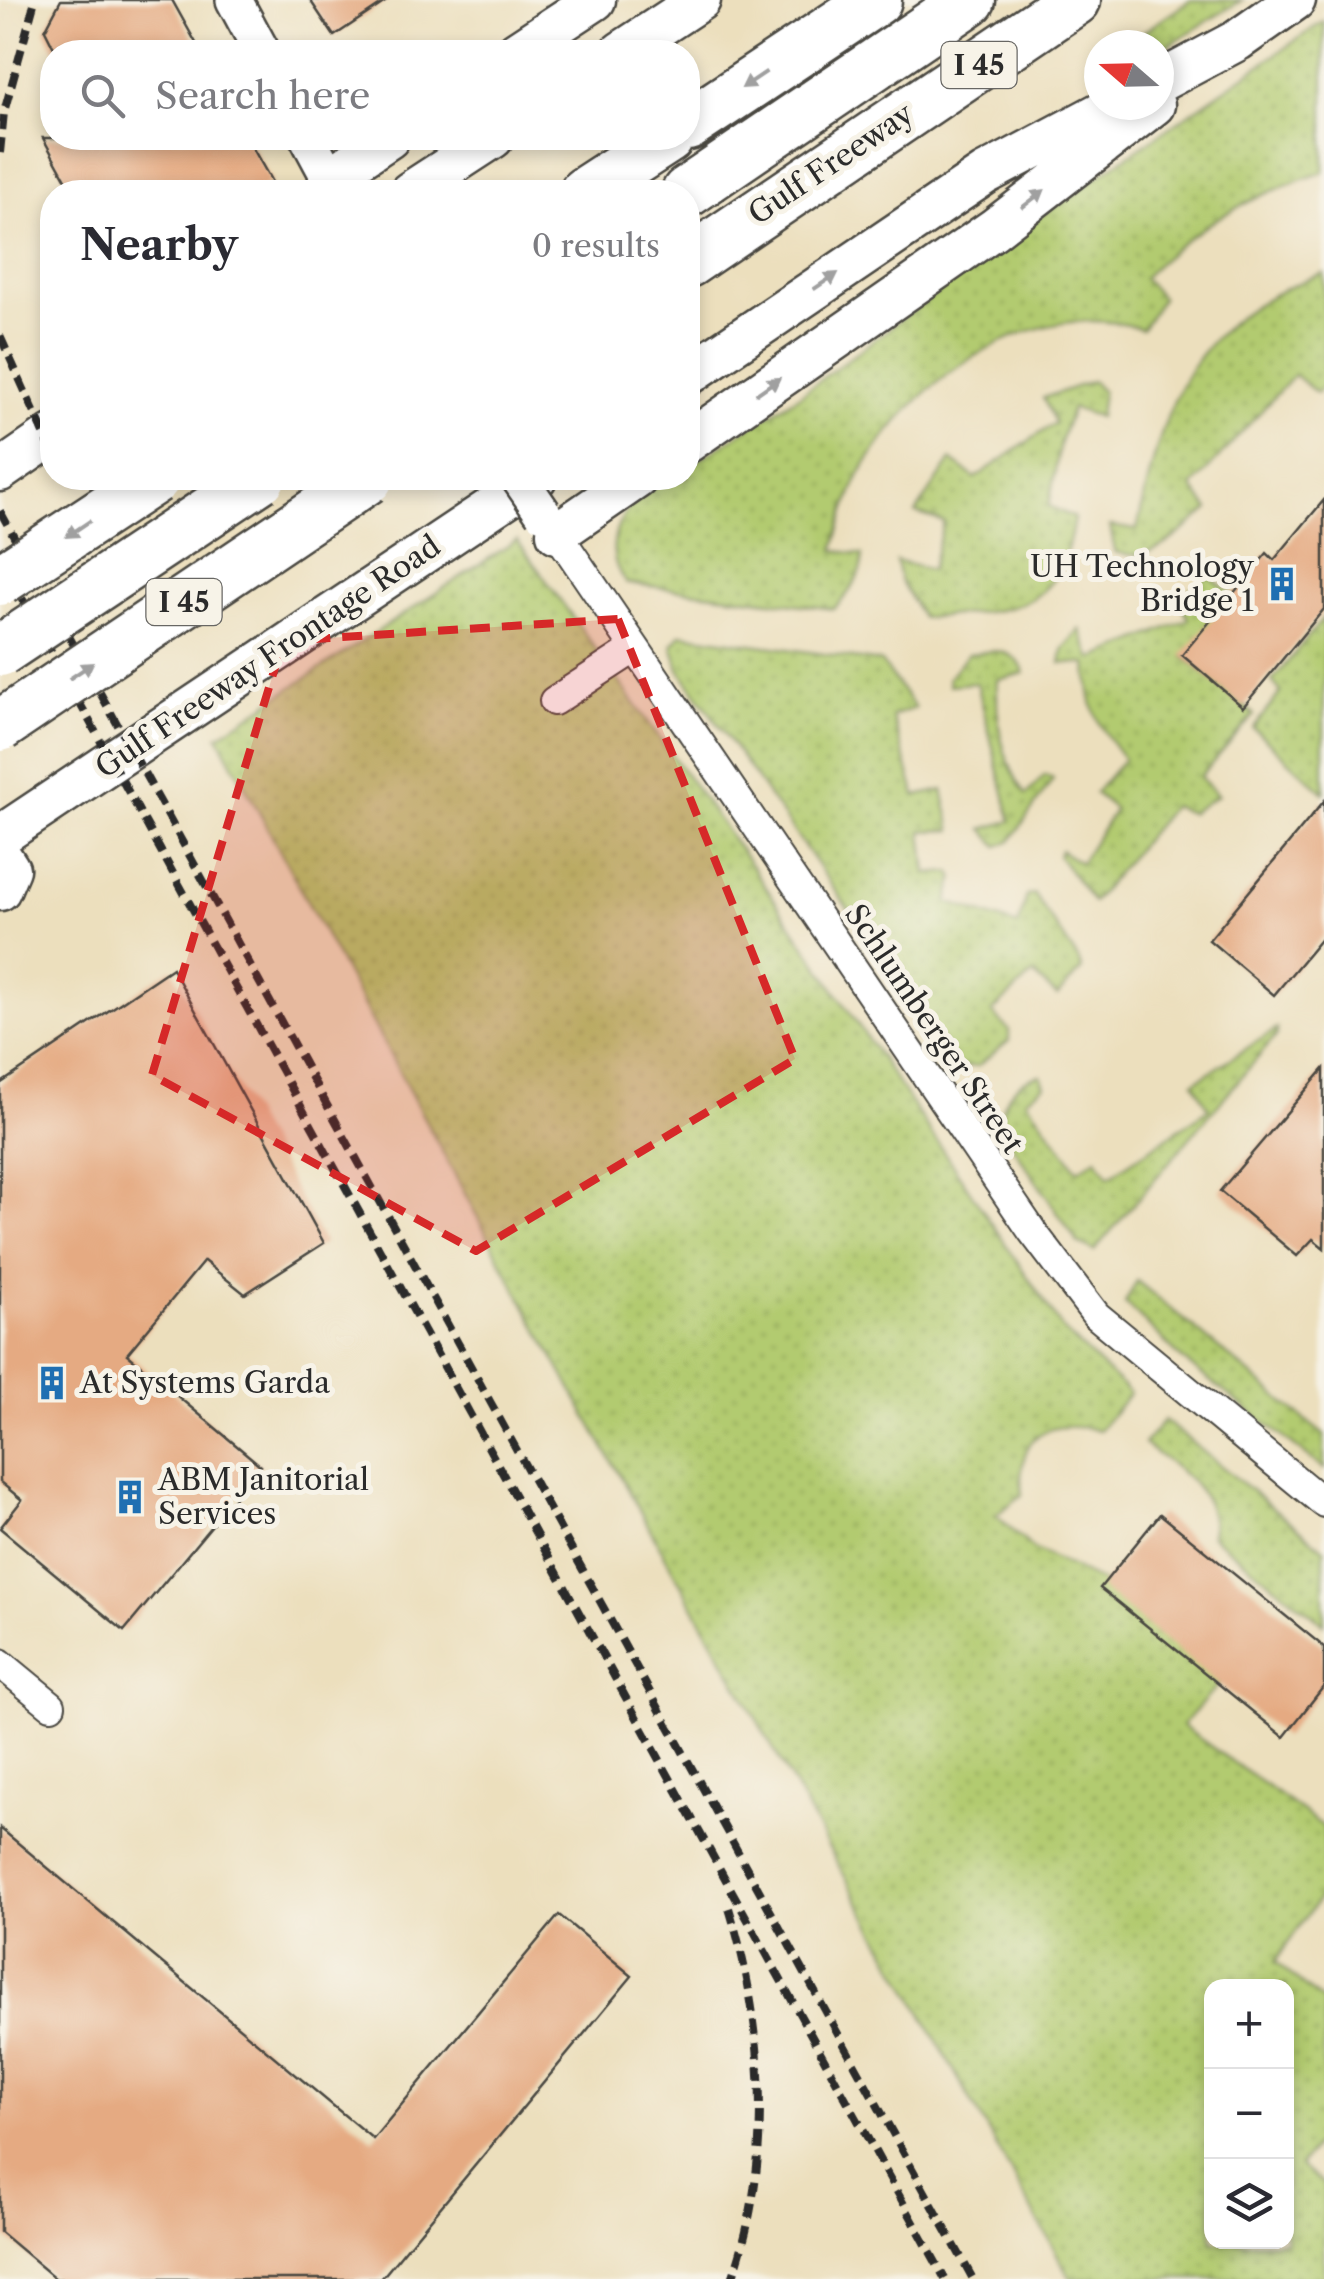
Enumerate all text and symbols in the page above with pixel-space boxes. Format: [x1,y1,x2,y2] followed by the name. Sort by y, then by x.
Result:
[1084,30,1174,120] north arrow
[40,40,700,150] search box
[942,42,1016,88] road number: I 45
[75,68,130,123] icon: search
[741,71,768,89] one-way arrow
[155,72,370,119] text: Search here
[741,95,920,232] street label: Gulf Freeway
[1020,189,1046,210] one-way arrow
[80,219,238,271] text: Nearby
[532,226,660,265] text: 0 results
[813,272,840,291] one-way arrow
[754,377,781,396] one-way arrow
[64,519,91,538] one-way arrow
[88,527,447,786] street label: Gulf Freeway Frontage Road
[1030,548,1254,619] place label: UH Technology Bridge 1
[1263,565,1301,603] building icon: UH Technology Bridge 1
[146,579,222,625] road number: I 45
[67,662,94,681] one-way arrow
[837,897,1032,1161] street label: Schlumberger Street
[33,1364,71,1402] building icon: At Systems Garda
[79,1364,330,1401] place label: At Systems Garda
[157,1461,369,1532] place label: ABM Janitorial Services
[111,1478,149,1516] building icon: ABM Janitorial Services
[1204,1979,1294,2249] map controls
[1204,1979,1294,2069] button: +
[1204,2069,1294,2159] button: −
[1204,2159,1294,2249] button: layers

